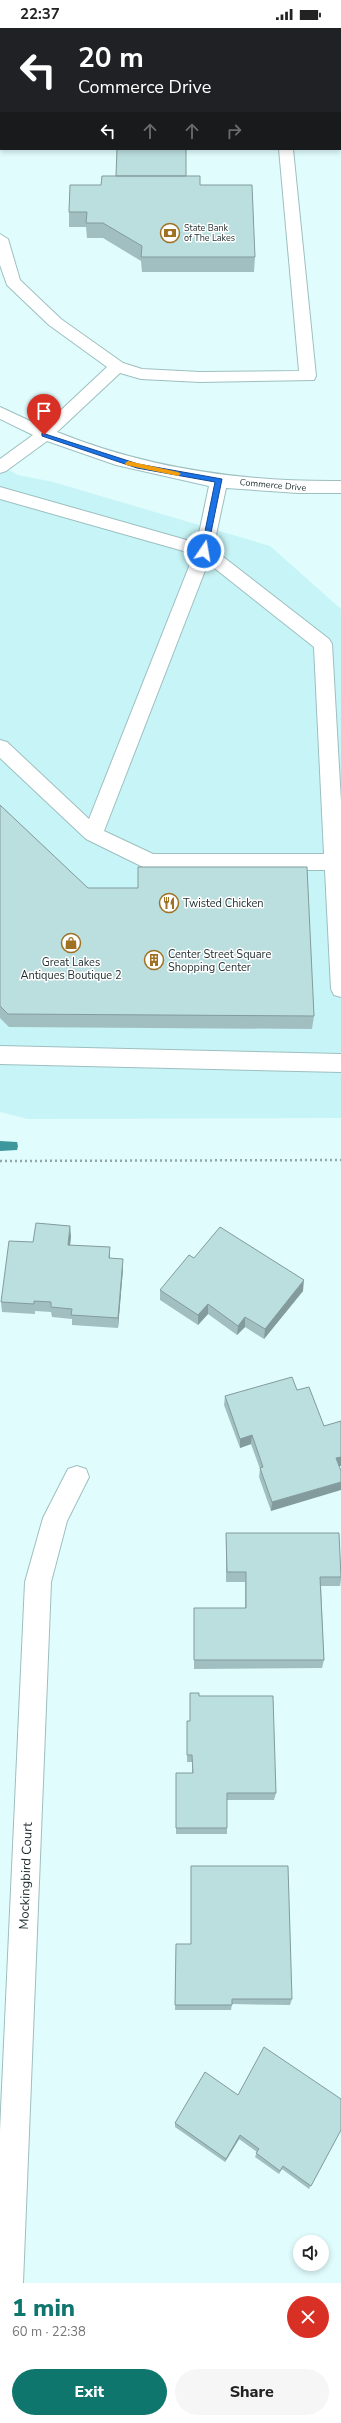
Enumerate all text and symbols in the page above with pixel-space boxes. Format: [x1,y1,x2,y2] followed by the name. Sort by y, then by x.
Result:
[20,4,60,24] text: 22:37
[78,39,144,77] text: 20 m
[12,44,64,96] icon: left
[78,75,211,99] text: Commerce Drive
[97,120,119,142] icon: left
[139,120,161,142] icon: ahead
[181,120,203,142] icon: ahead
[223,120,245,142] icon: right
[159,222,181,244] bank icon: State Bank of The Lakes
[184,222,235,244] place label: State Bank of The Lakes
[27,394,61,435] pin
[33,400,55,422] icon: arrive
[239,476,307,494] street label: Commerce Drive
[183,530,225,572] position arrow
[158,892,180,914] restaurant icon: Twisted Chicken
[183,896,264,911] place label: Twisted Chicken
[60,932,82,954] shop icon: Great Lakes Antiques Boutique 2
[168,947,271,975] place label: Center Street Square Shopping Center
[143,949,165,971] building icon: Center Street Square Shopping Center
[20,955,122,983] place label: Great Lakes Antiques Boutique 2
[15,1822,37,1930] street label: Mockingbird Court
[293,2235,329,2271] map controls
[293,2235,329,2271] button: sound
[12,2292,75,2324] text: 1 min
[287,2296,329,2338] button: close
[12,2323,86,2341] text: 60 m · 22:38
[12,2369,167,2415] button: Exit
[175,2369,329,2415] button: Share

